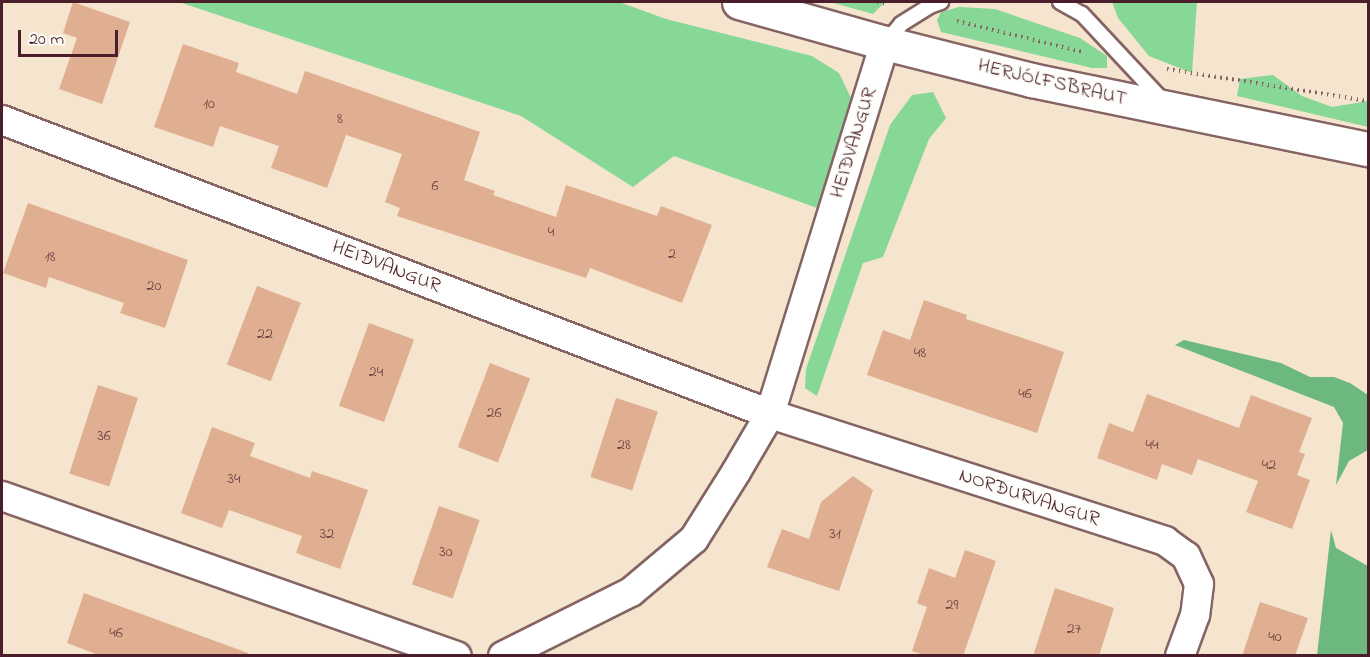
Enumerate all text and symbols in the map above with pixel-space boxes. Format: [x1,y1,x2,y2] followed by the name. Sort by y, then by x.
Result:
[21,18,122,56] scale bar
[29,27,64,53] text: 20 m
[975,54,1129,112] street label: HERJÓLFSBRAUT
[826,85,882,201] street label: HEIÐVANGUR
[203,94,215,114] house number: 10
[337,109,343,129] house number: 8
[431,176,439,196] house number: 6
[548,222,554,242] house number: 4
[328,235,444,299] street label: HEIÐVANGUR
[668,244,676,264] house number: 2
[44,247,56,267] house number: 18
[147,276,161,296] house number: 20
[257,324,273,344] house number: 22
[914,343,926,363] house number: 48
[369,362,383,382] house number: 24
[1018,384,1032,404] house number: 46
[487,403,501,423] house number: 26
[97,426,111,446] house number: 36
[617,435,631,455] house number: 28
[1145,435,1159,455] house number: 44
[1262,455,1276,475] house number: 42
[956,464,1102,532] street label: NORÐURVANGUR
[227,469,241,489] house number: 34
[320,524,334,544] house number: 32
[829,524,841,544] house number: 31
[439,542,453,562] house number: 30
[946,595,958,615] house number: 29
[1067,619,1081,639] house number: 27
[109,623,123,643] house number: 46
[1268,627,1282,647] house number: 40

